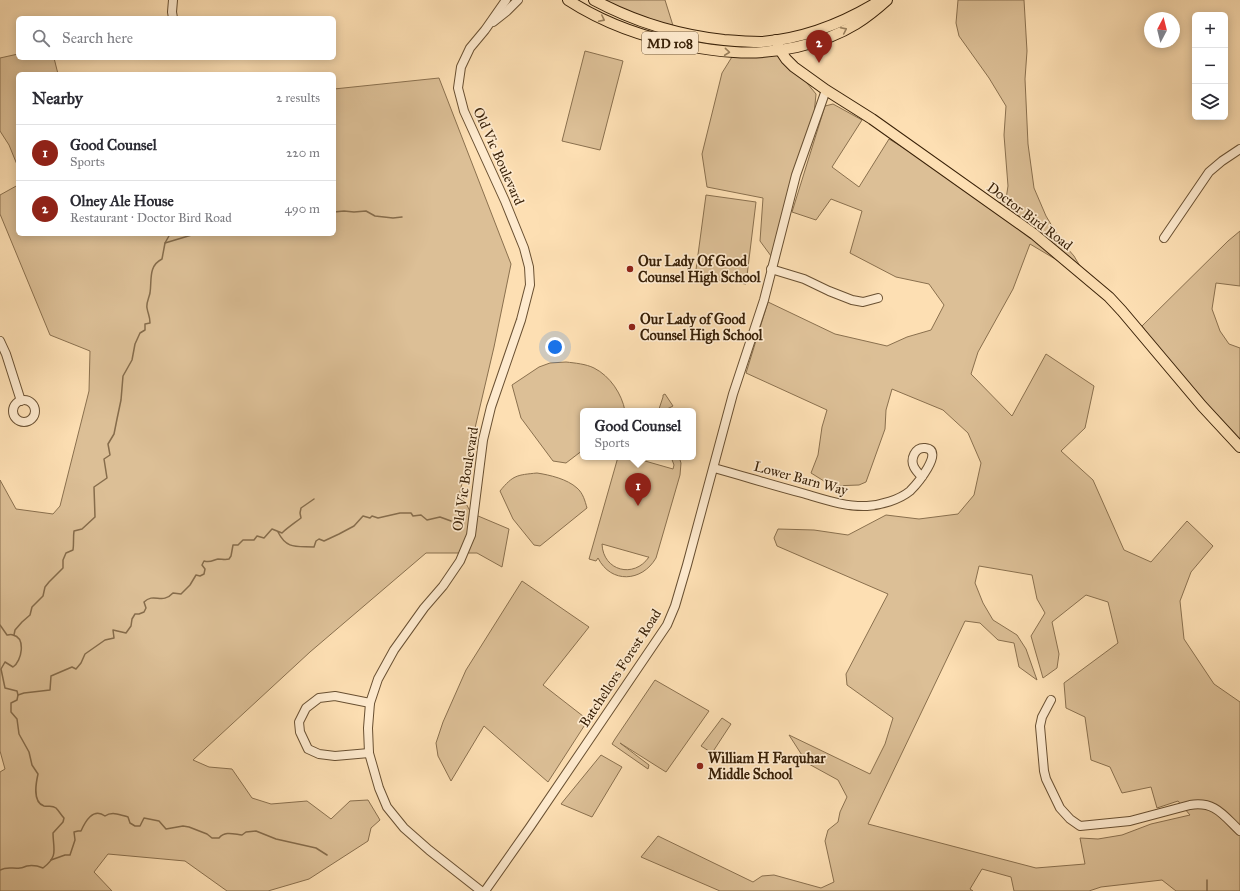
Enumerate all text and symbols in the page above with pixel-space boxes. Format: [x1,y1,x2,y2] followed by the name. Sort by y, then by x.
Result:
[1144,12,1180,48] north arrow
[1192,12,1228,120] map controls
[1192,12,1228,48] button: +
[597,14,605,22] one-way arrow
[16,16,336,60] search box
[30,27,52,49] icon: search
[840,27,847,35] one-way arrow
[62,29,133,47] text: Search here
[806,30,832,63] pin: 2
[642,32,698,54] road number: MD 108
[724,47,730,56] one-way arrow
[1192,48,1228,84] button: −
[1192,84,1228,120] button: layers
[32,88,83,109] text: Nearby
[276,90,320,106] text: 2 results
[469,105,528,208] street label: Old Vic Boulevard
[70,136,157,154] text: Good Counsel
[42,145,48,161] text: 1
[286,145,320,161] text: 220 m
[70,154,105,170] text: Sports
[984,179,1076,254] street label: Doctor Bird Road
[70,192,174,210] text: Olney Ale House
[42,201,48,217] text: 2
[284,201,320,217] text: 490 m
[70,210,232,226] text: Restaurant · Doctor Bird Road
[638,253,762,287] place label: Our Lady Of Good Counsel High School
[625,264,635,274] marker: Our Lady Of Good Counsel High School
[640,311,764,345] place label: Our Lady of Good Counsel High School
[627,322,637,332] marker: Our Lady of Good Counsel High School
[545,337,565,357] your location
[580,408,696,460] popup
[595,417,681,435] text: Good Counsel
[449,426,482,532] street label: Old Vic Boulevard
[595,435,629,451] text: Sports
[752,458,850,499] street label: Lower Barn Way
[625,473,651,506] pin: 1
[576,606,665,731] street label: Batchellors Forest Road
[708,750,826,783] place label: William H Farquhar Middle School
[695,761,705,771] marker: William H Farquhar Middle School

